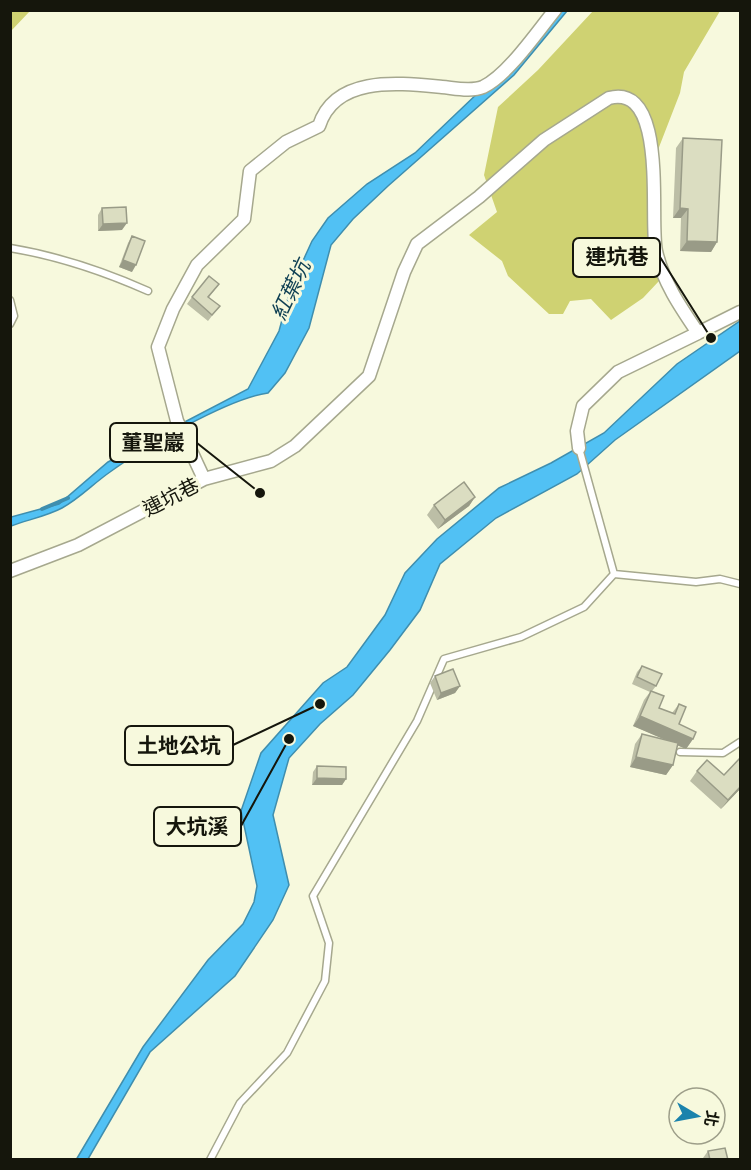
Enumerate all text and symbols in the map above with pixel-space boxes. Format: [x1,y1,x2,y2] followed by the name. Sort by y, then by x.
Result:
[573,238,660,277] callout: 連坑巷
[586,244,649,268] text: 連坑巷
[266,253,316,323] water label: 紅葉坑
[110,423,197,462] callout: 董聖巖
[122,430,185,454] text: 董聖巖
[139,473,203,520] street label: 連坑巷
[125,726,233,765] callout: 土地公坑
[137,733,221,757] text: 土地公坑
[154,807,241,846] callout: 大坑溪
[166,814,229,838] text: 大坑溪
[667,1086,727,1146] north arrow
[702,1109,722,1128] text: 北

